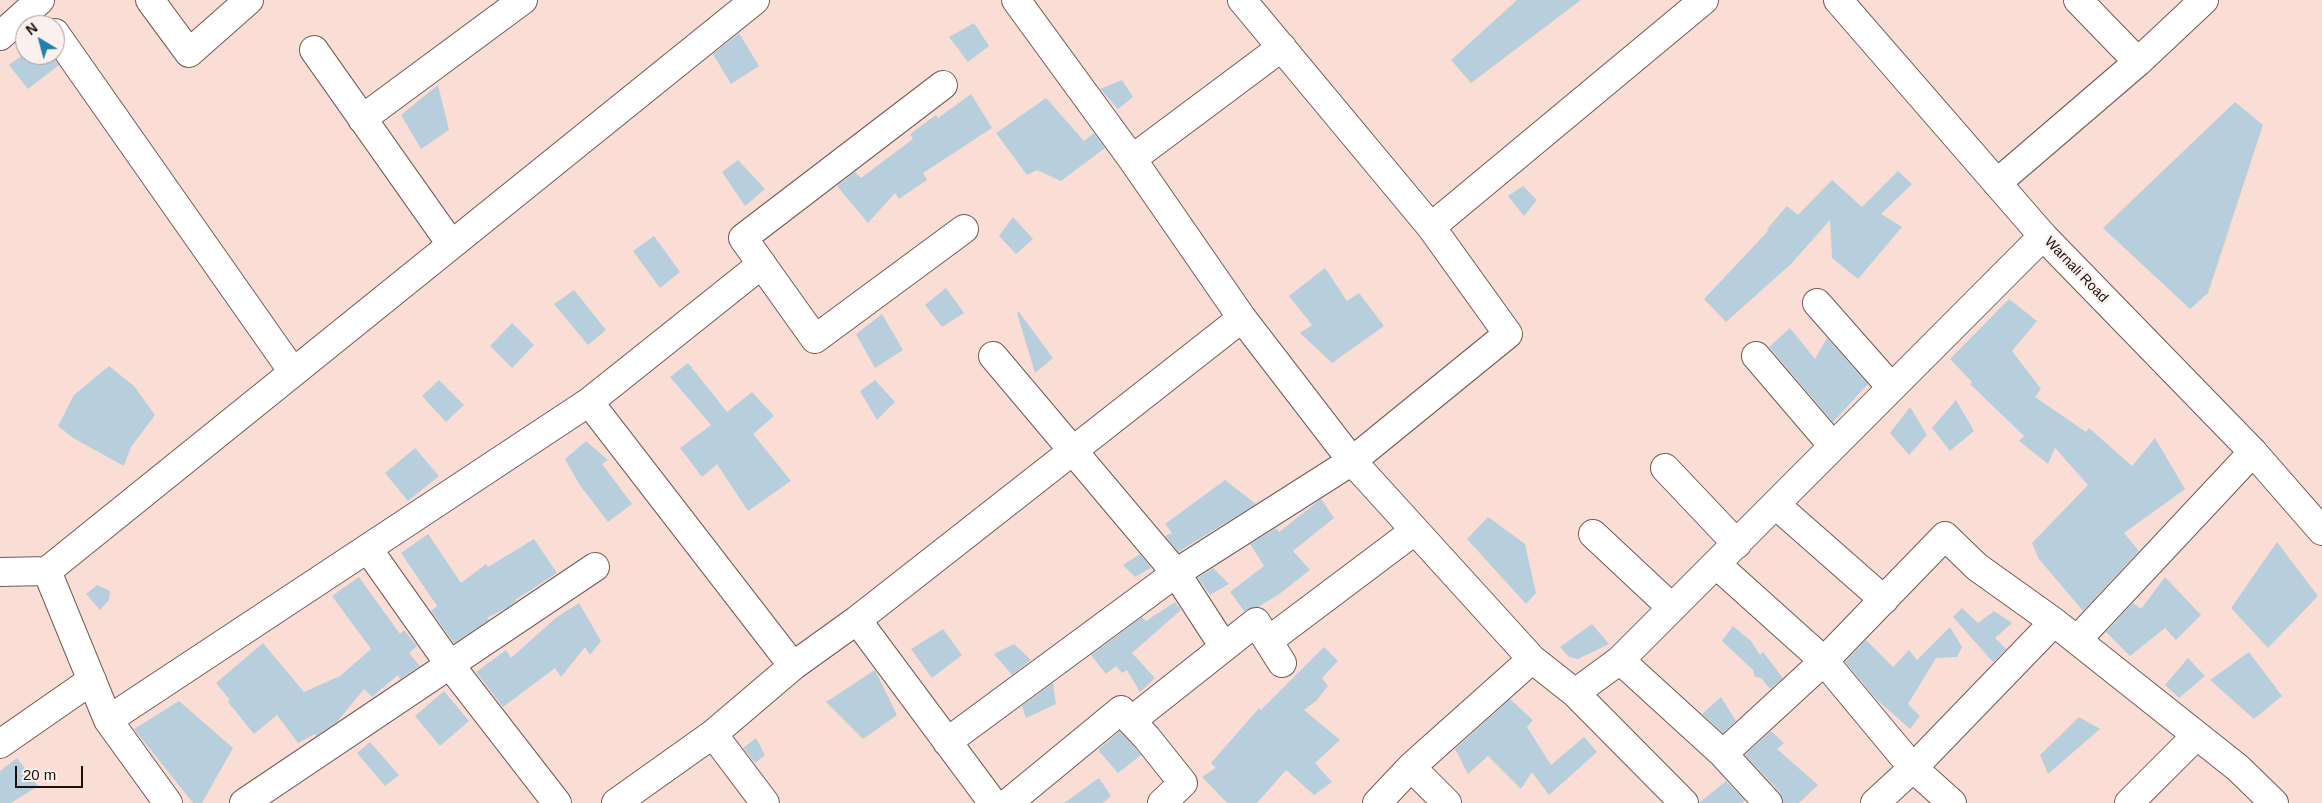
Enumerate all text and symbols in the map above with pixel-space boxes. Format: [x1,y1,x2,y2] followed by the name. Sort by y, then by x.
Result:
[15,15,65,65] north arrow
[23,19,40,38] text: N
[2041,234,2111,306] street label: Warnali Road
[18,756,85,788] scale bar
[23,766,56,783] text: 20 m

